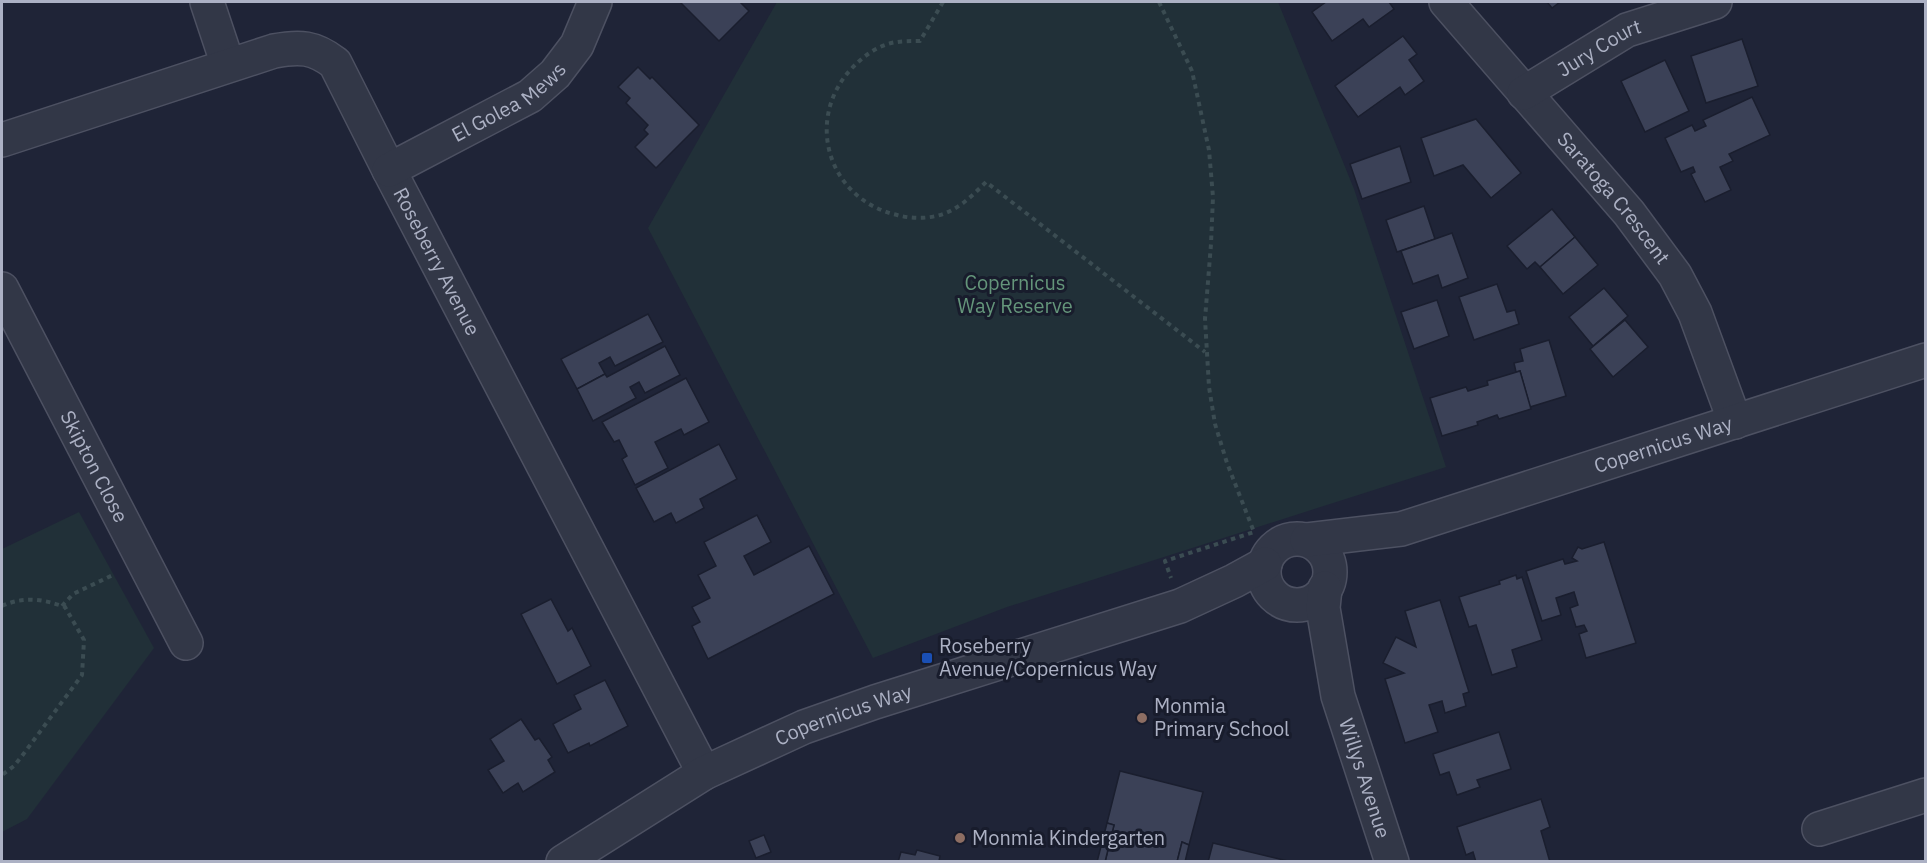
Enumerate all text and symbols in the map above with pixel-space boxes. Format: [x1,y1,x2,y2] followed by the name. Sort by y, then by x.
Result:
[1552,12,1644,83] street label: Jury Court
[447,57,572,148] street label: El Golea Mews
[1551,126,1676,270] street label: Saratoga Crescent
[387,183,487,340] street label: Roseberry Avenue
[957,269,1073,319] park label: Copernicus Way Reserve
[54,406,135,527] street label: Skipton Close
[1590,409,1736,479] street label: Copernicus Way
[939,632,1157,682] place label: Roseberry Avenue/Copernicus Way
[920,651,934,665] marker: Roseberry Avenue/Copernicus Way
[770,677,915,752] street label: Copernicus Way
[1154,692,1290,742] place label: Monmia Primary School
[1135,711,1149,725] marker: Monmia Primary School
[1333,715,1397,842] street label: Willys Avenue
[972,824,1165,851] place label: Monmia Kindergarten
[953,831,967,845] marker: Monmia Kindergarten

